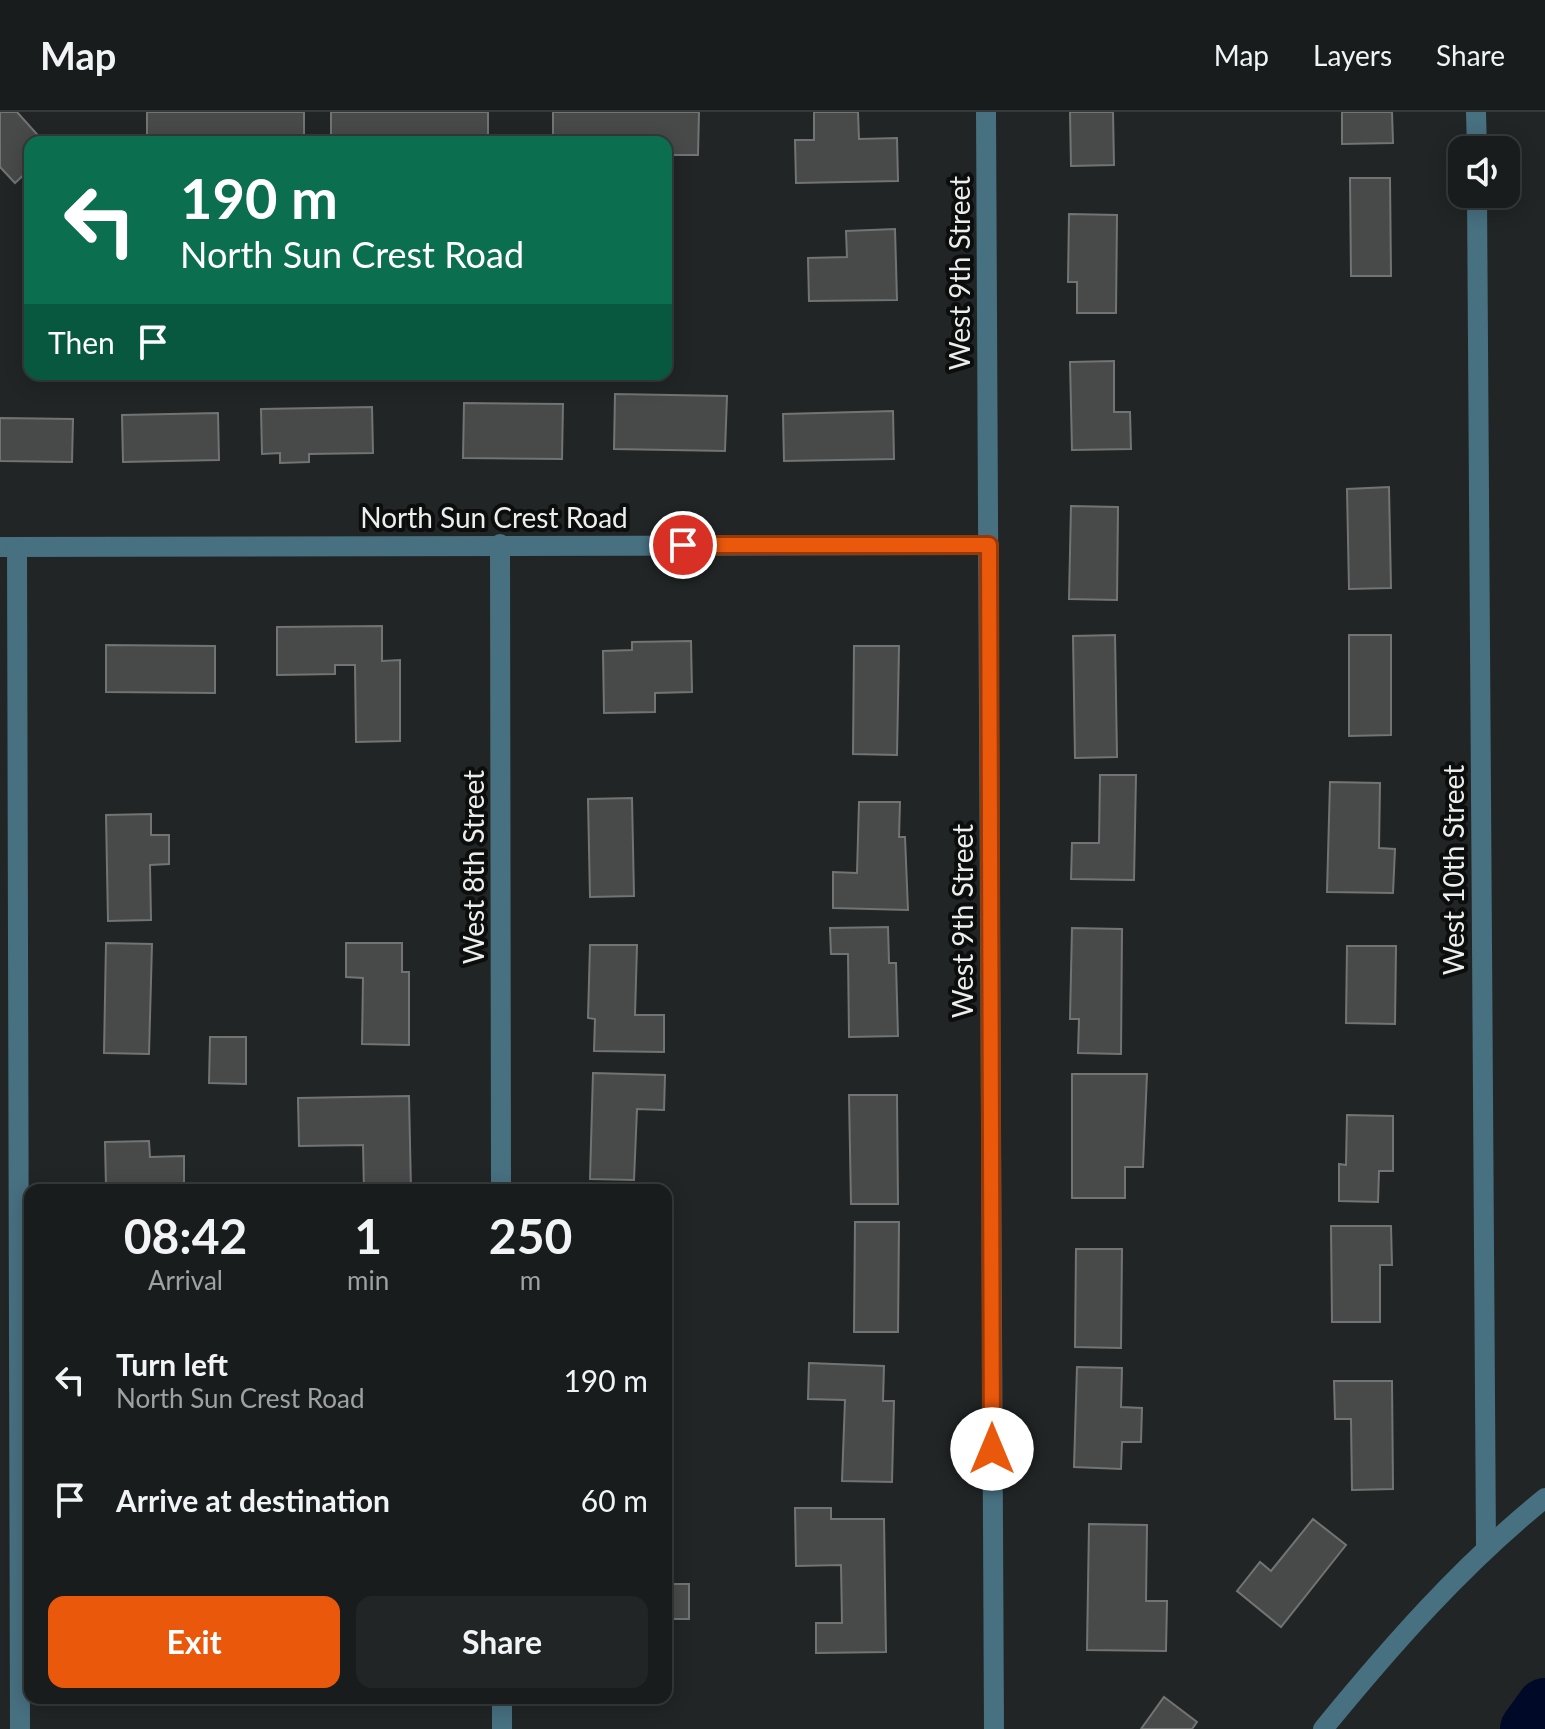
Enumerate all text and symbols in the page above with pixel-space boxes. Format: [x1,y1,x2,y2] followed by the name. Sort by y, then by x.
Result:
[40,32,116,78] text: Map
[1214,38,1269,72] text: Map
[1313,38,1392,72] text: Layers
[1436,38,1505,72] text: Share
[1448,136,1520,208] map controls
[1448,136,1520,208] button: sound
[180,164,338,231] text: 190 m
[48,168,152,272] icon: left
[942,176,976,370] street label: West 9th Street
[180,232,524,276] text: North Sun Crest Road
[131,320,175,364] icon: arrive
[48,324,115,360] text: Then
[360,500,628,534] street label: North Sun Crest Road
[649,511,717,579] pin
[661,523,705,567] icon: arrive
[1436,765,1470,975] street label: West 10th Street
[456,770,490,964] street label: West 8th Street
[945,824,979,1018] street label: West 9th Street
[124,1207,247,1264] text: 08:42
[354,1207,382,1264] text: 1
[489,1207,572,1264] text: 250
[148,1264,223,1296] text: Arrival
[347,1264,389,1296] text: min
[520,1264,541,1296] text: m
[116,1346,228,1382] text: Turn left
[48,1358,92,1402] icon: left
[563,1362,648,1398] text: 190 m
[116,1382,365,1414] text: North Sun Crest Road
[950,1407,1034,1491] position arrow
[48,1478,92,1522] icon: arrive
[116,1482,390,1518] text: Arrive at destination
[581,1482,648,1518] text: 60 m
[48,1596,340,1688] button: Exit
[356,1596,648,1688] button: Share

